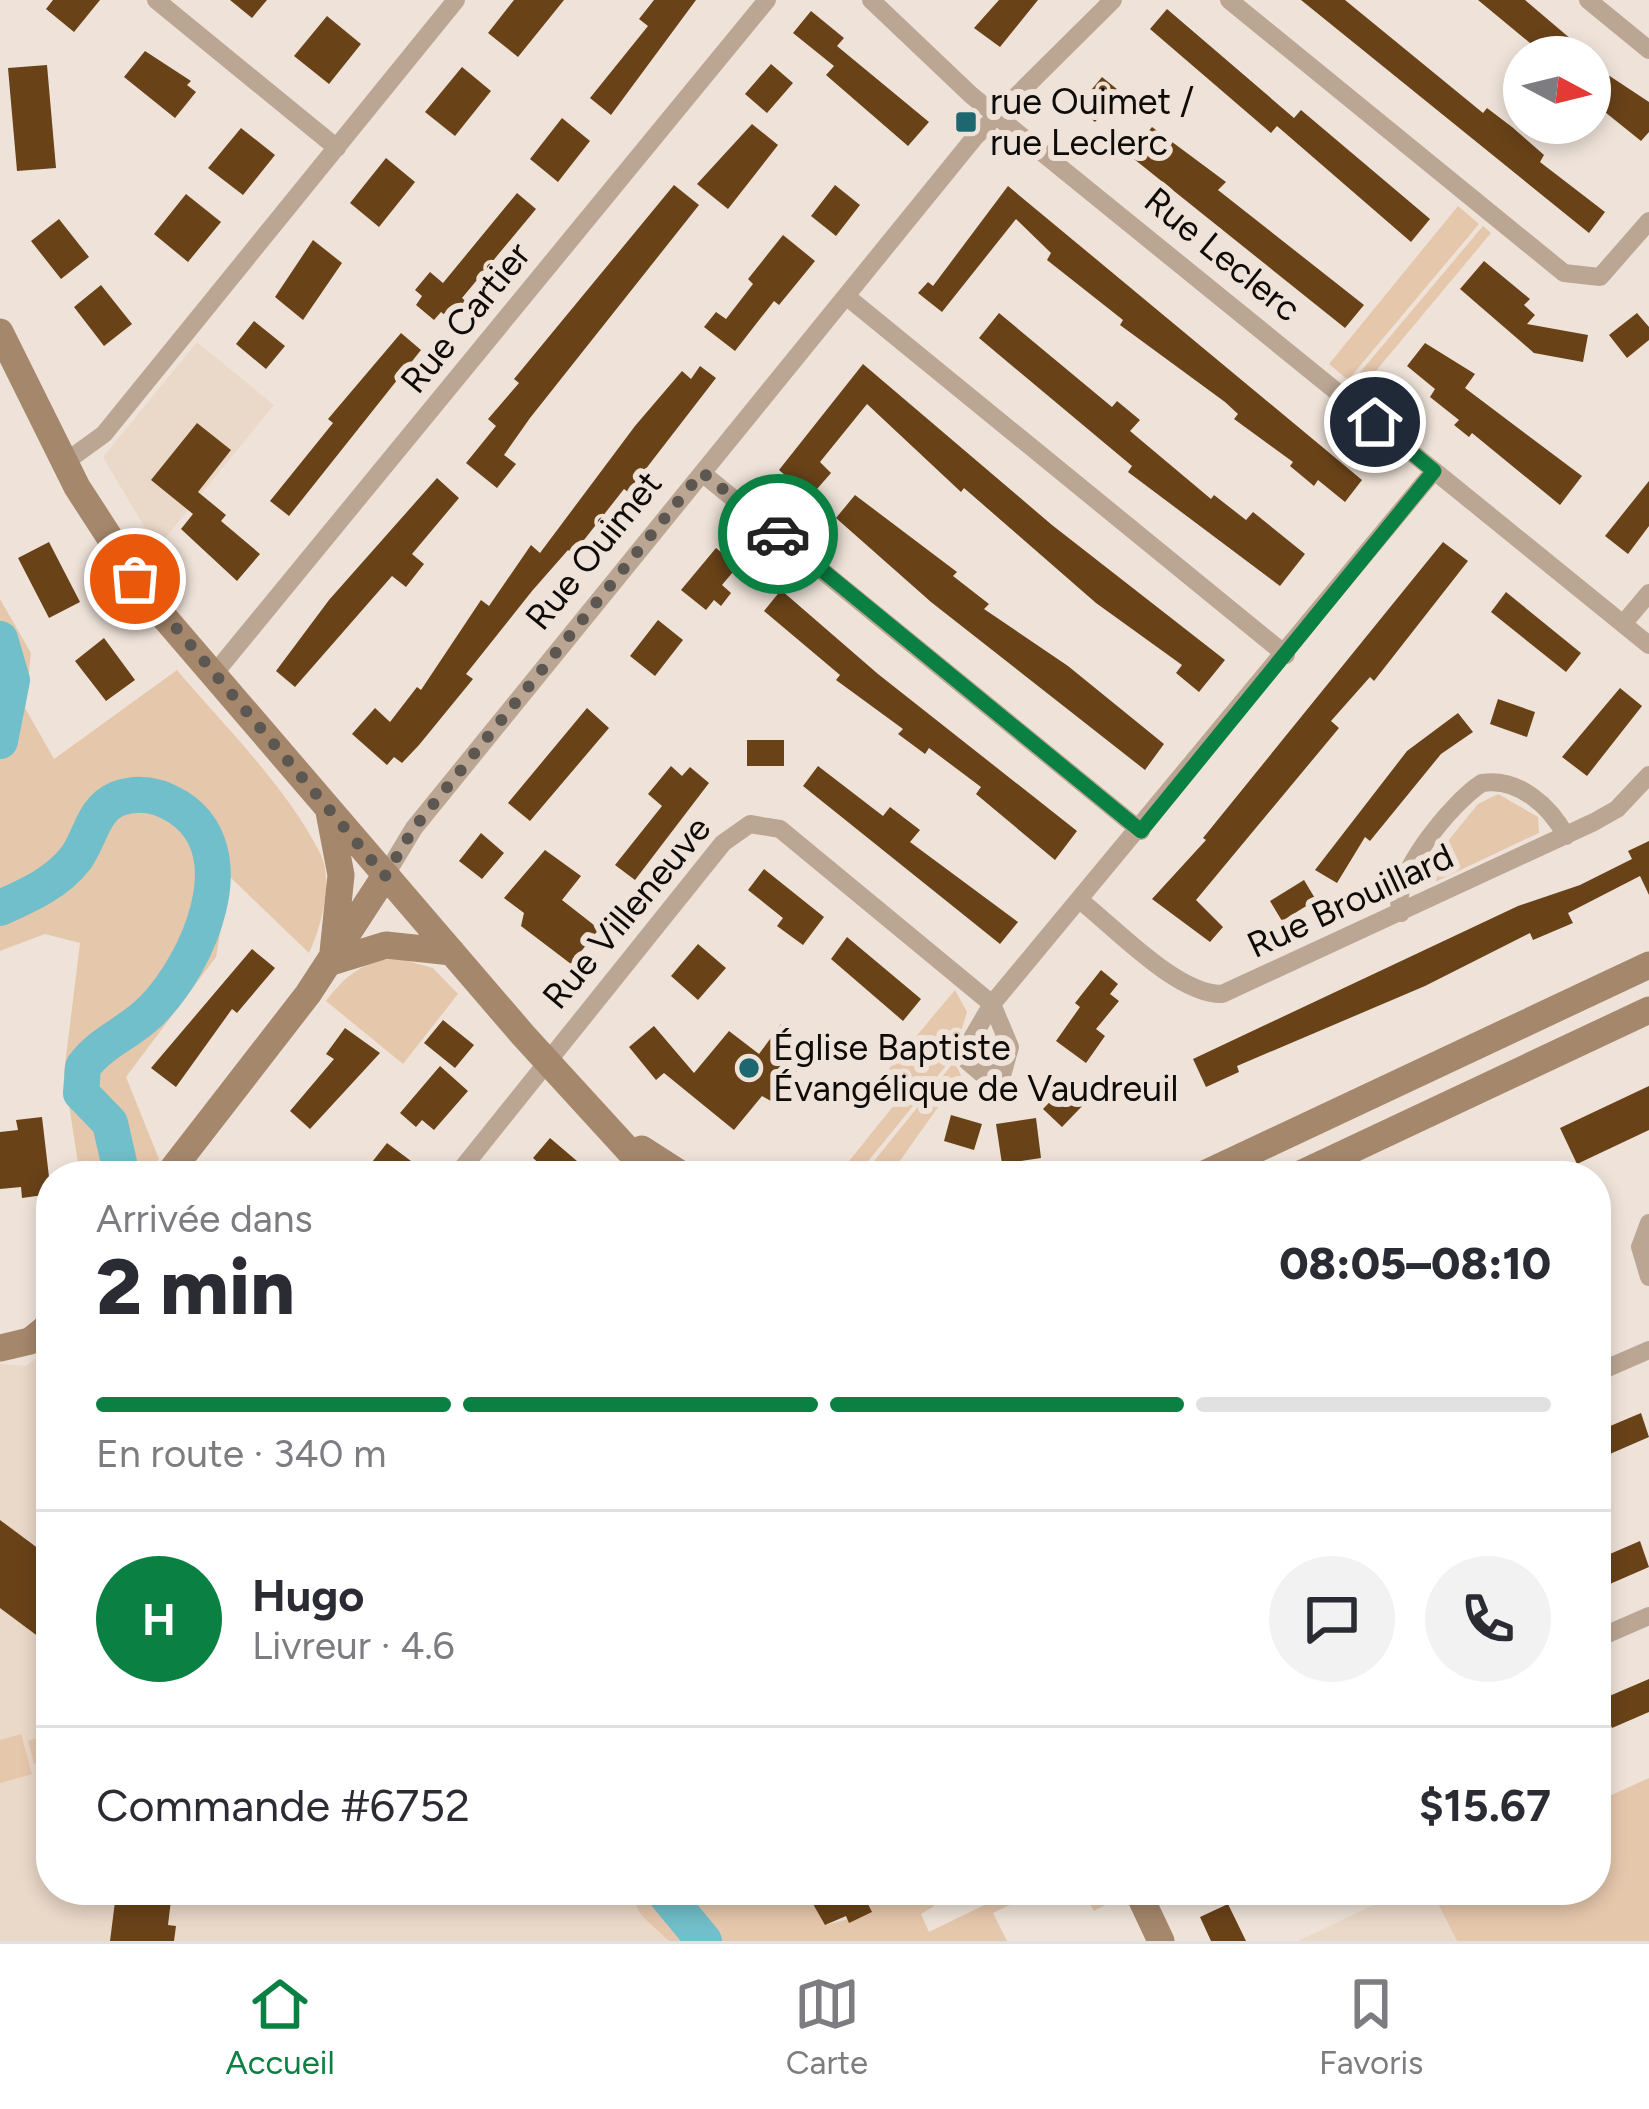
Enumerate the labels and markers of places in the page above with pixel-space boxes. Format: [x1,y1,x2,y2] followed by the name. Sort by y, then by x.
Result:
[990,80,1194,164] place label: rue Ouimet / rue Leclerc
[953,109,979,135] marker: rue Ouimet / rue Leclerc
[1324,371,1426,473] pin
[84,528,186,630] pin
[773,1026,1178,1110] place label: Église Baptiste Évangélique de Vaudreuil
[736,1055,762,1081] marker: Église Baptiste Évangélique de Vaudreuil

